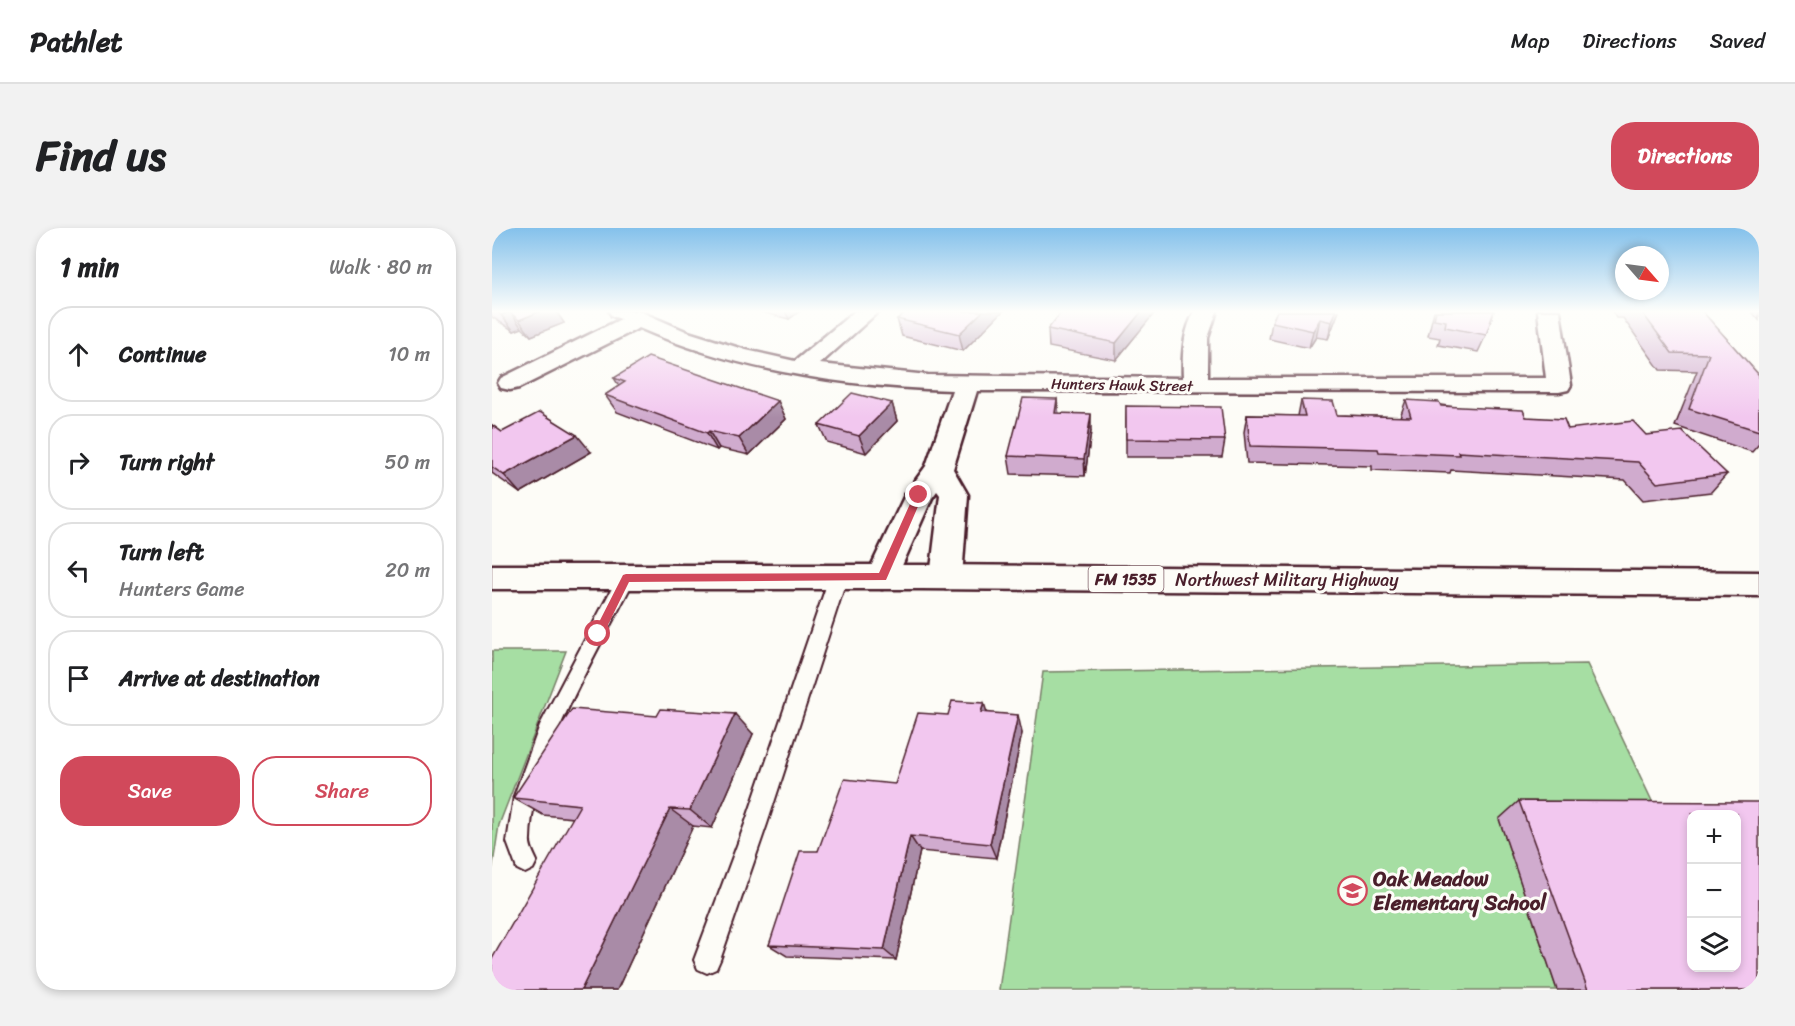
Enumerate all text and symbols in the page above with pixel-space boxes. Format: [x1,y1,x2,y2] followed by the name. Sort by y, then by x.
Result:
[30,17,123,66] text: Pathlet
[1511,22,1549,60] text: Map
[1582,22,1677,60] text: Directions
[1710,22,1765,60] text: Saved
[36,119,166,193] text: Find us
[1611,122,1759,190] button: Directions
[60,244,119,290] text: 1 min
[1615,246,1669,300] north arrow
[329,250,432,285] text: Walk · 80 m
[119,335,207,374] text: Continue
[388,337,430,372] text: 10 m
[62,338,95,371] icon: ahead
[1051,371,1194,399] street label: Hunters Hawk Street
[119,443,214,482] text: Turn right
[385,445,430,480] text: 50 m
[62,446,95,479] icon: right
[905,481,931,507] route end
[119,533,204,572] text: Turn left
[385,553,430,588] text: 20 m
[62,554,95,587] icon: left
[1175,564,1399,596] street label: Northwest Military Highway
[1088,566,1164,592] road number: FM 1535
[119,572,244,607] text: Hunters Game
[584,620,610,646] route start
[119,659,320,698] text: Arrive at destination
[62,662,95,695] icon: arrive
[60,756,240,826] button: Save
[252,756,432,826] button: Share
[1687,810,1741,972] map controls
[1687,810,1741,864] button: +
[1373,860,1547,922] place label: Oak Meadow Elementary School
[1687,864,1741,918] button: −
[1336,875,1368,907] school or university icon: Oak Meadow Elementary School
[1687,918,1741,972] button: layers

